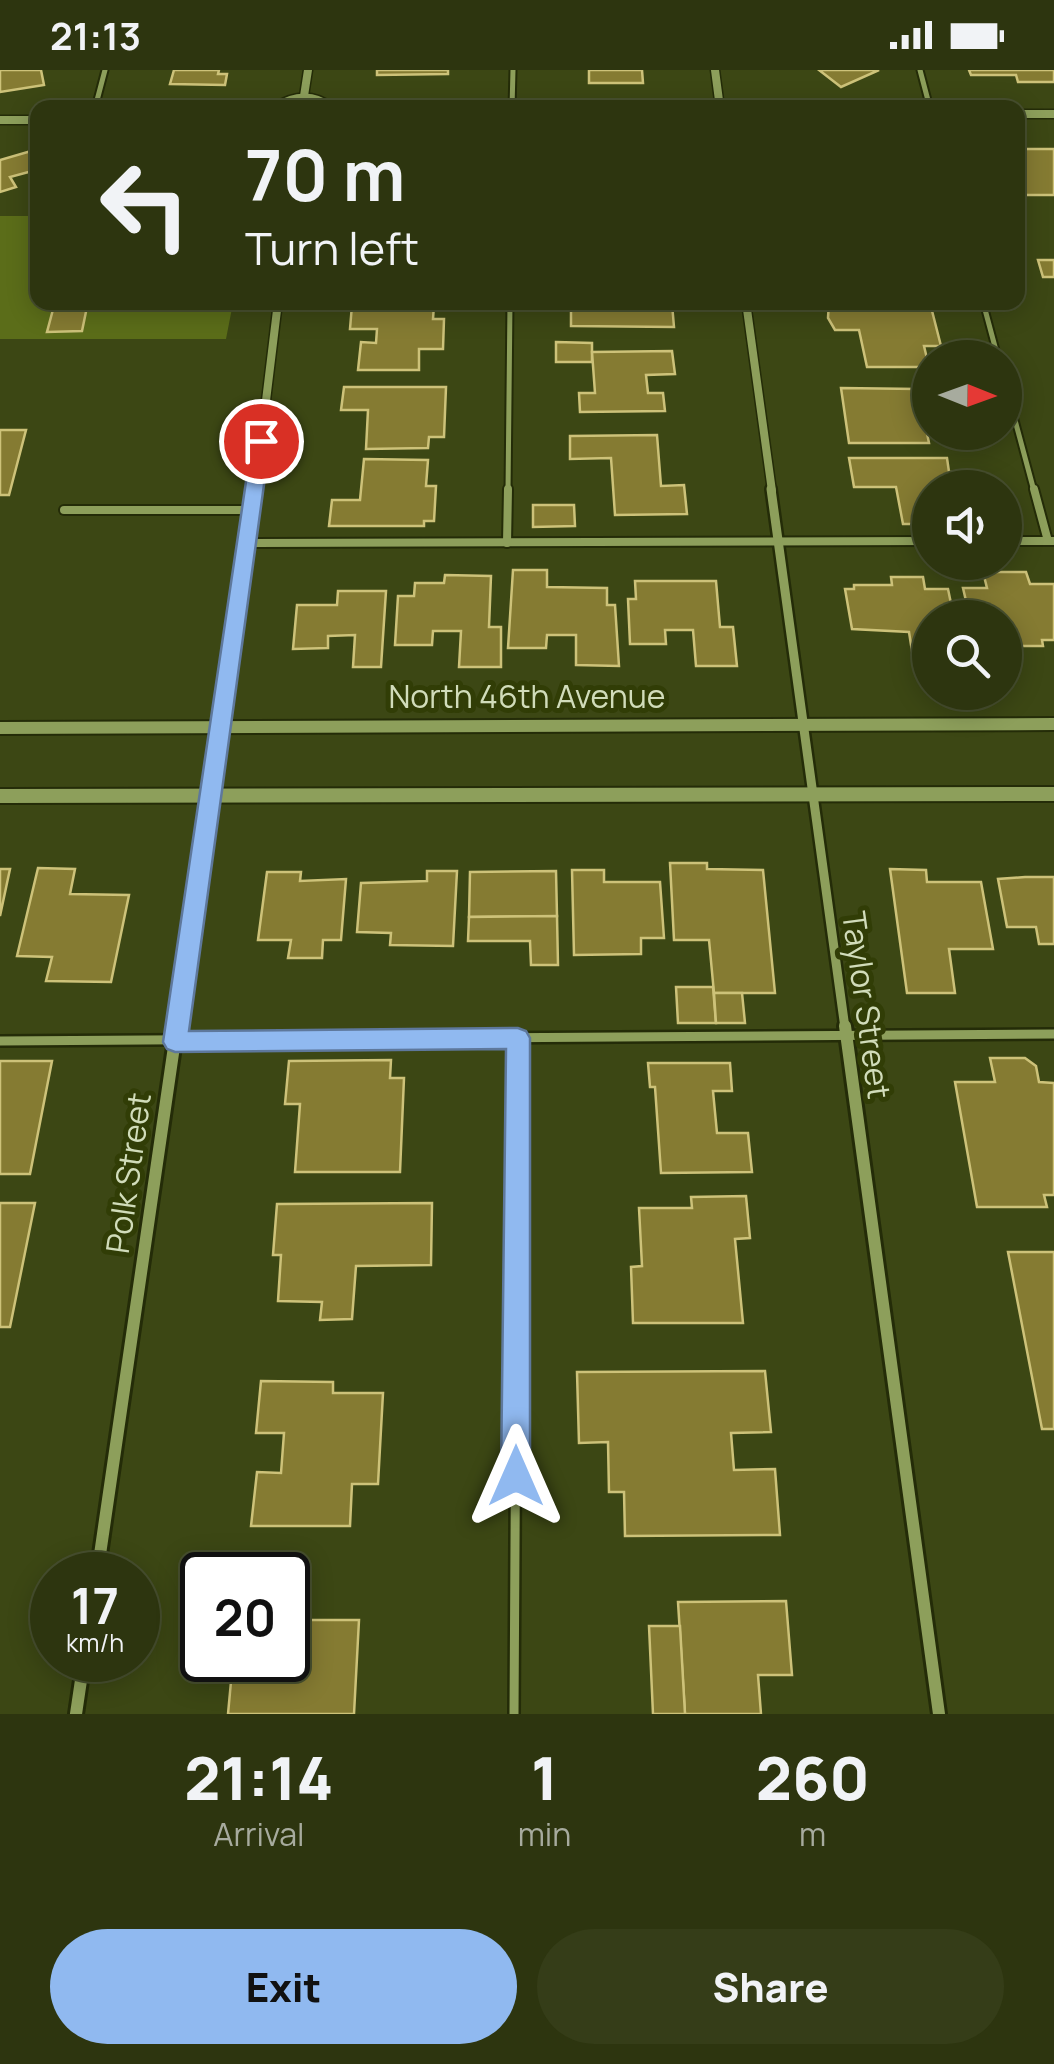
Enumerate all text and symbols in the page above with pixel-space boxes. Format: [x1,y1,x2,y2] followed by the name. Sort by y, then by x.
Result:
[50,9,141,61] text: 21:13
[245,126,405,222] text: 70 m
[80,140,210,270] icon: left
[245,217,419,279] text: Turn left
[912,340,1022,450] north arrow
[912,340,1022,710] map controls
[219,399,304,484] pin
[234,414,289,469] icon: arrive
[912,470,1022,580] button: sound
[912,600,1022,710] button: search
[388,674,666,718] street label: North 46th Avenue
[832,908,902,1102] street label: Taylor Street
[95,1090,161,1256] street label: Polk Street
[464,1424,568,1528] position arrow
[180,1552,310,1682] speed limit sign: 20
[71,1571,119,1639] text: 17
[66,1625,124,1660] text: km/h
[184,1736,333,1818] text: 21:14
[531,1736,558,1818] text: 1
[756,1736,870,1818] text: 260
[213,1812,305,1856] text: Arrival
[518,1812,571,1856] text: min
[799,1812,826,1856] text: m
[50,1929,517,2044] button: Exit
[537,1929,1004,2044] button: Share

